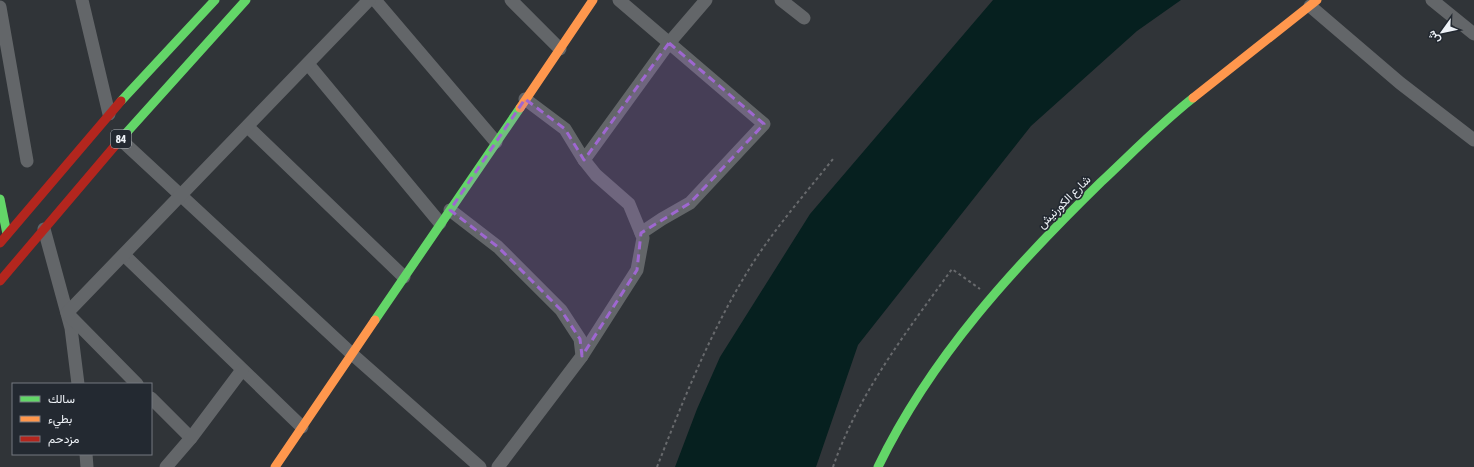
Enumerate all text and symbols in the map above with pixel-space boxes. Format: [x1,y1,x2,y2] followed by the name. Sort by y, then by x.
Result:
[1422,12,1462,52] north arrow
[1425,28,1443,46] text: ش
[111,130,131,148] road number: 84
[1035,173,1095,233] street label: شارع الكورنيش
[12,383,152,455] legend
[48,392,75,406] text: سالك
[48,412,72,429] text: بطيء
[48,432,79,447] text: مزدحم

